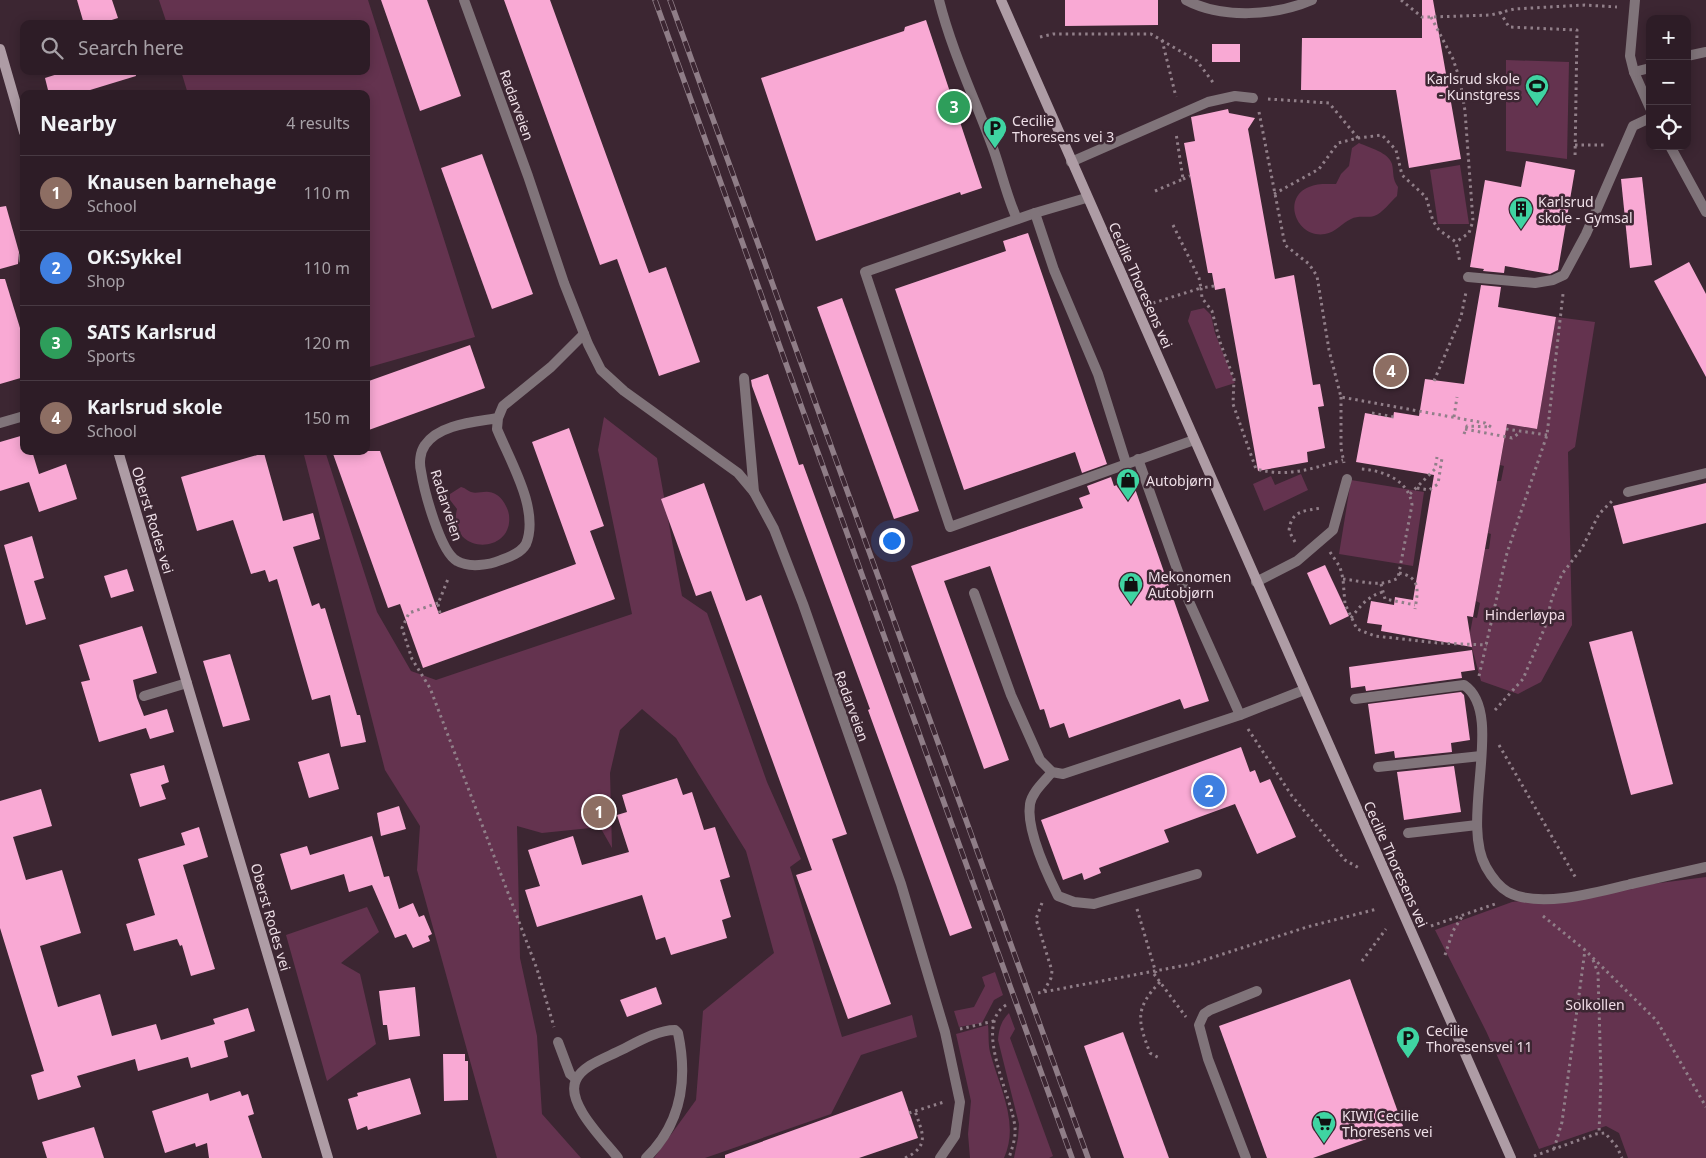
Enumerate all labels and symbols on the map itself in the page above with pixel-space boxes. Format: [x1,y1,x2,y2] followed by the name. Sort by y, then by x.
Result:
[495,67,539,143] street label: Radarveien
[1427,69,1520,104] place label: Karlsrud skole - Kunstgress
[1524,73,1550,107] sports icon: Karlsrud skole - Kunstgress
[938,88,970,126] pin: 3
[1012,111,1114,146] place label: Cecilie Thoresens vei 3
[982,115,1008,149] parking icon: Cecilie Thoresens vei 3
[1538,192,1633,227] place label: Karlsrud skole - Gymsal
[1508,196,1534,230] building icon: Karlsrud skole - Gymsal
[1105,219,1177,351] street label: Cecilie Thoresens vei
[1375,352,1407,390] pin: 4
[128,464,178,576] street label: Oberst Rodes vei
[427,467,467,543] street label: Radarveien
[1115,467,1141,501] shop icon: Autobjørn
[1146,471,1212,490] place label: Autobjørn
[879,528,905,554] your location
[1148,567,1231,602] place label: Mekonomen Autobjørn
[1118,571,1144,605] shop icon: Mekonomen Autobjørn
[1485,605,1565,624] park label: Hinderløypa
[830,668,874,744] street label: Radarveien
[1193,772,1225,810] pin: 2
[583,793,615,831] pin: 1
[1360,798,1432,930] street label: Cecilie Thoresens vei
[247,861,295,973] street label: Oberst Rodes vei
[1565,995,1625,1014] park label: Solkollen
[1426,1021,1533,1056] place label: Cecilie Thoresensvei 11
[1395,1025,1421,1059] parking icon: Cecilie Thoresensvei 11
[1342,1106,1433,1141] place label: KIWI Cecilie Thoresens vei
[1311,1110,1337,1144] supermarket icon: KIWI Cecilie Thoresens vei

